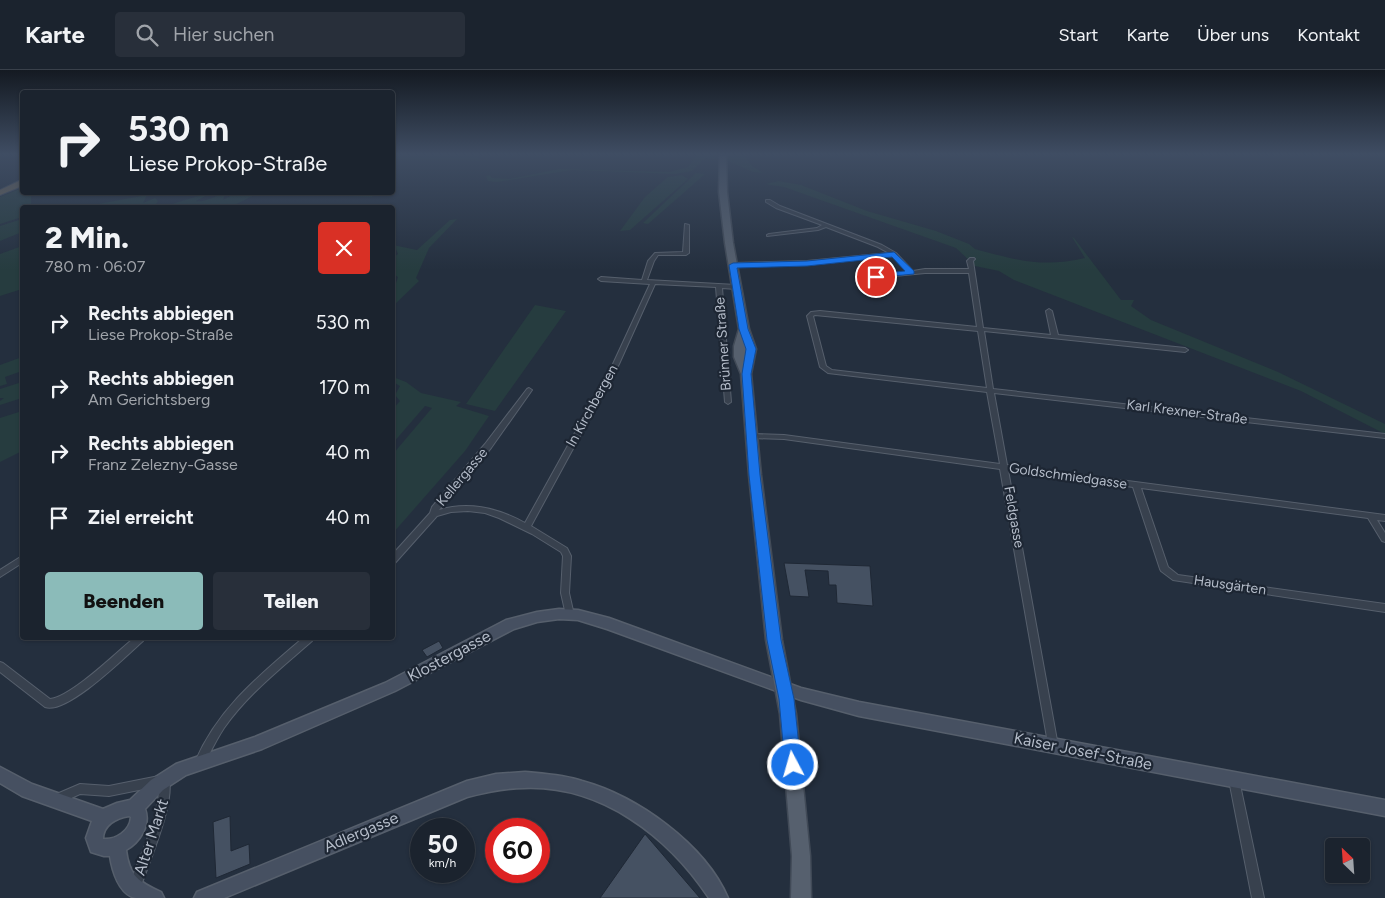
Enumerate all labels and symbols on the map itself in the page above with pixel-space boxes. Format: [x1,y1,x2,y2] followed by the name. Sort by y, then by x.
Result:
[855,256,897,298] pin
[711,296,735,391] street label: Brünner Straße
[562,362,622,450] street label: In Kirchbergen
[1126,396,1249,428] street label: Karl Krexner-Straße
[433,444,491,510] street label: Kellergasse
[1008,459,1128,493] street label: Goldschmiedgasse
[1000,485,1028,550] street label: Feldgasse
[1193,572,1267,599] street label: Hausgärten
[404,626,494,686] street label: Klostergasse
[1012,728,1154,774] street label: Kaiser Josef-Straße
[766,738,818,790] position arrow
[130,796,172,878] street label: Alter Markt
[321,808,401,856] street label: Adlergasse
[485,818,550,883] speed limit sign: 60
[1325,838,1370,882] north arrow

